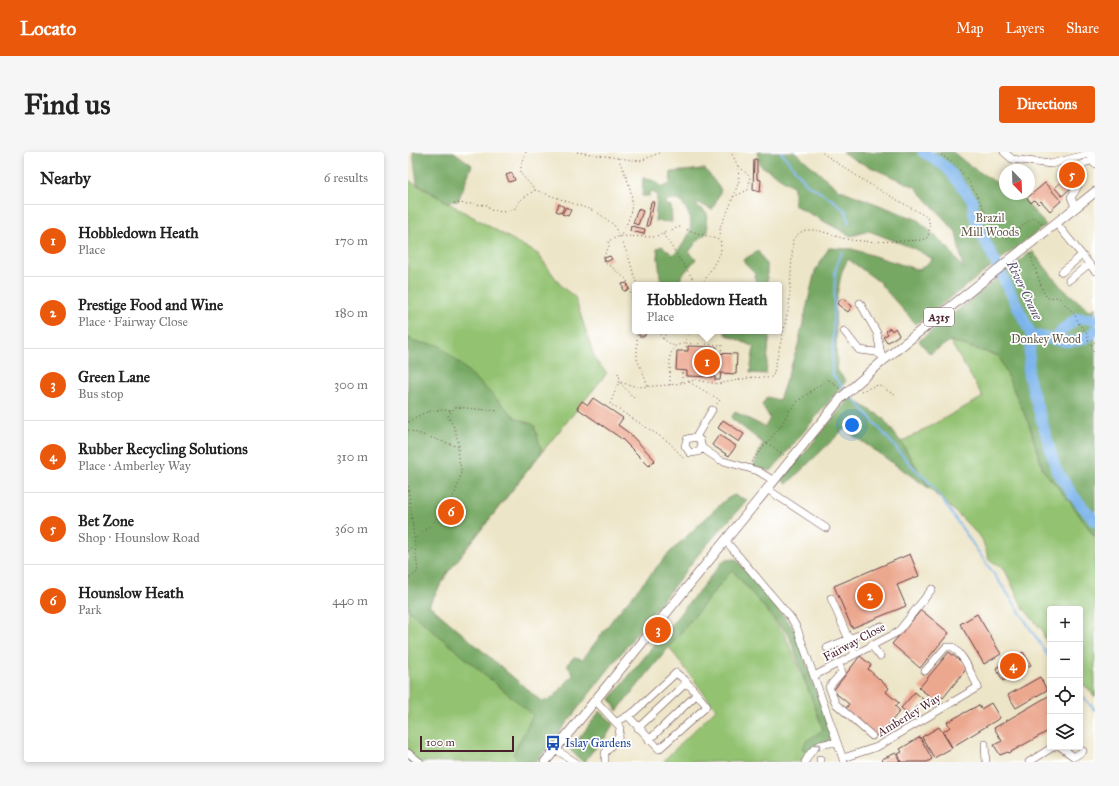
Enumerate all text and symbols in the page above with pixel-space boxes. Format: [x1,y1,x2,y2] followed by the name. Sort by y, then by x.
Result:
[20,17,76,40] text: Locato
[956,20,984,37] text: Map
[1006,20,1044,37] text: Layers
[1066,20,1099,37] text: Share
[999,86,1095,123] button: Directions
[24,87,110,122] text: Find us
[1059,160,1085,190] pin: 5
[999,164,1035,200] north arrow
[40,168,91,189] text: Nearby
[324,170,368,186] text: 6 results
[961,211,1019,239] park label: Brazil Mill Woods
[78,224,199,242] text: Hobbledown Heath
[50,233,56,249] text: 1
[335,233,368,249] text: 170 m
[78,242,105,258] text: Place
[1002,257,1046,324] water label: River Crane
[632,282,782,334] popup
[647,291,767,309] text: Hobbledown Heath
[78,296,223,314] text: Prestige Food and Wine
[50,305,56,321] text: 2
[335,305,368,321] text: 180 m
[924,308,954,326] road number: A315
[647,309,674,325] text: Place
[78,314,188,330] text: Place · Fairway Close
[1011,332,1081,346] park label: Donkey Wood
[694,347,720,377] pin: 1
[78,368,150,386] text: Green Lane
[50,377,56,393] text: 3
[334,377,368,393] text: 300 m
[78,386,124,402] text: Bus stop
[842,415,862,435] your location
[78,440,248,458] text: Rubber Recycling Solutions
[49,449,57,465] text: 4
[336,449,368,465] text: 310 m
[78,458,191,474] text: Place · Amberley Way
[438,497,464,527] pin: 6
[78,512,134,530] text: Bet Zone
[50,521,56,537] text: 5
[335,521,368,537] text: 360 m
[78,530,200,546] text: Shop · Hounslow Road
[857,581,883,611] pin: 2
[78,584,184,602] text: Hounslow Heath
[50,593,56,609] text: 6
[332,593,368,609] text: 440 m
[78,602,102,618] text: Park
[1047,606,1083,750] map controls
[1047,606,1083,642] button: +
[645,615,671,645] pin: 3
[821,620,887,664] street label: Fairway Close
[1047,642,1083,678] button: −
[1000,651,1026,681] pin: 4
[1047,678,1083,714] button: locate
[874,691,943,740] street label: Amberley Way
[1047,714,1083,750] button: layers
[420,734,514,753] scale bar
[544,734,562,752] bus stop icon: Islay Gardens
[426,736,455,749] text: 100 m
[565,736,631,750] place label: Islay Gardens
[814,743,821,751] one-way arrow

